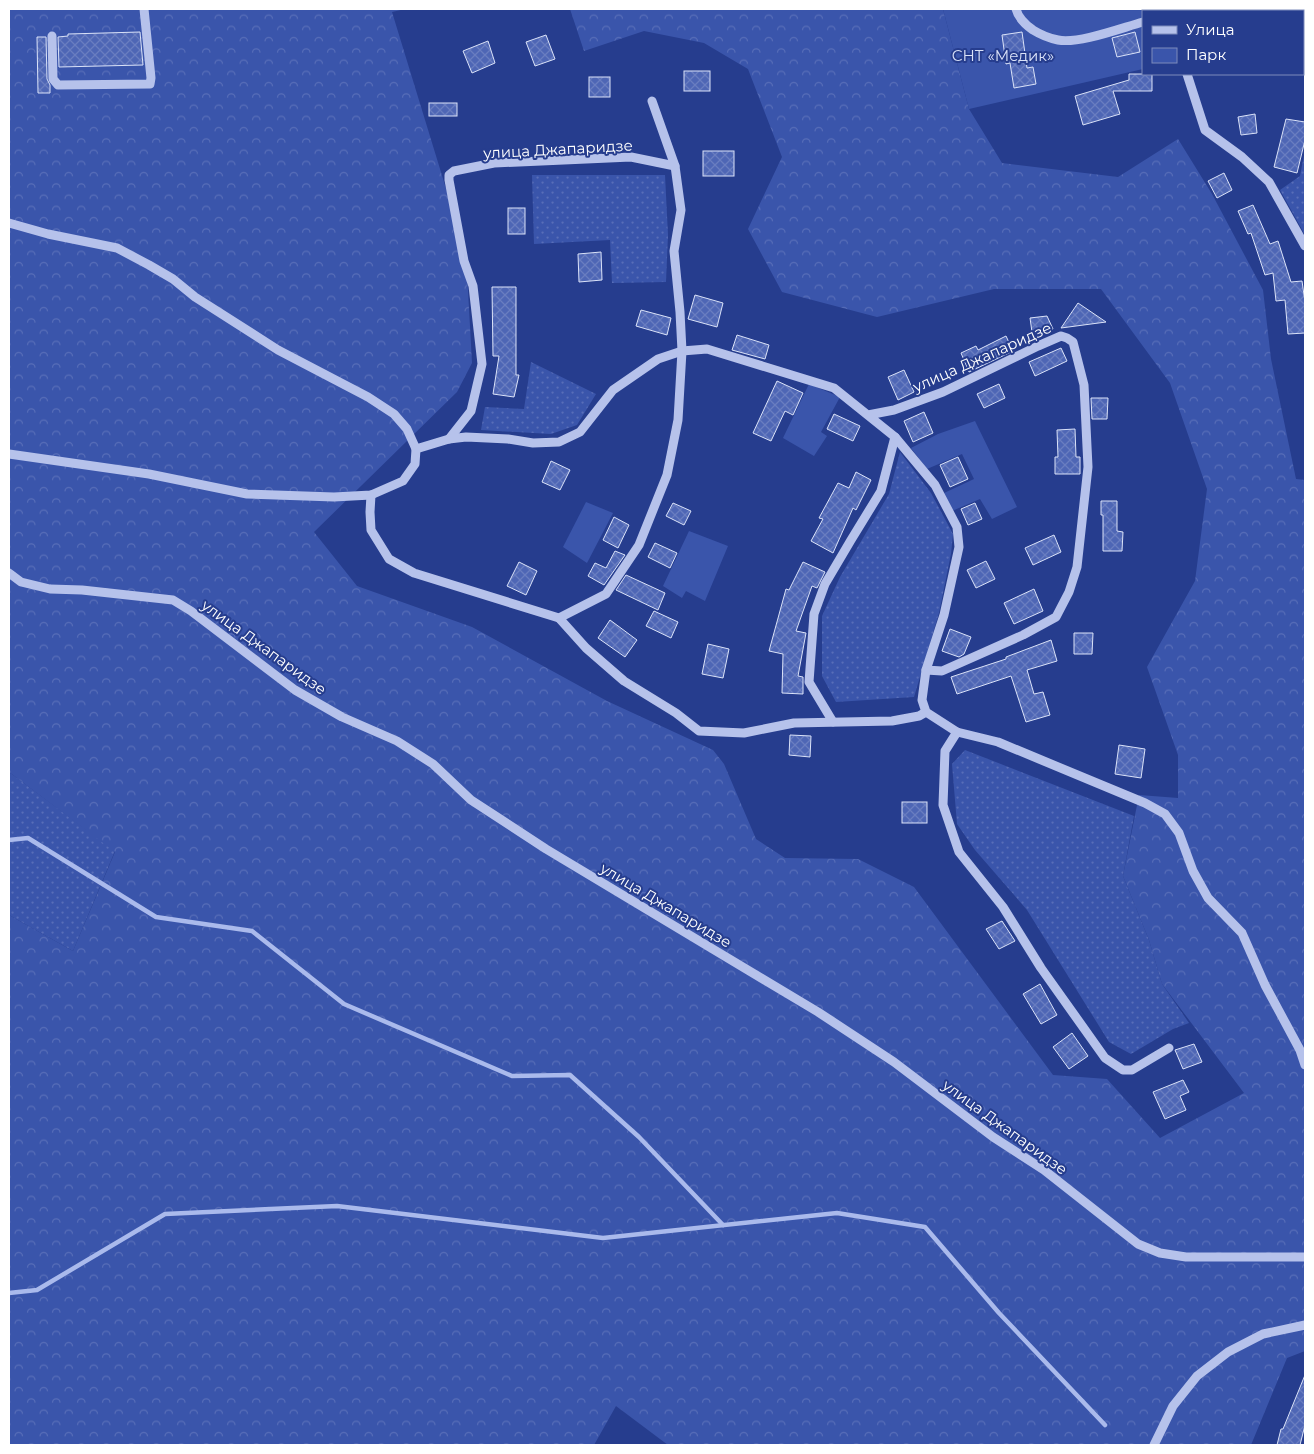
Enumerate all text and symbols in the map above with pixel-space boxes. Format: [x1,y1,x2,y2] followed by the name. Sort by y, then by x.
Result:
[1142,10,1304,75] legend
[1186,20,1234,39] text: Улица
[1186,45,1226,64] text: Парк
[952,46,1054,65] park label: СНТ «Медик»
[482,136,633,162] street label: улица Джапаридзе
[909,318,1054,397] street label: улица Джапаридзе
[197,595,330,699] street label: улица Джапаридзе
[596,858,735,952] street label: улица Джапаридзе
[938,1075,1071,1179] street label: улица Джапаридзе

